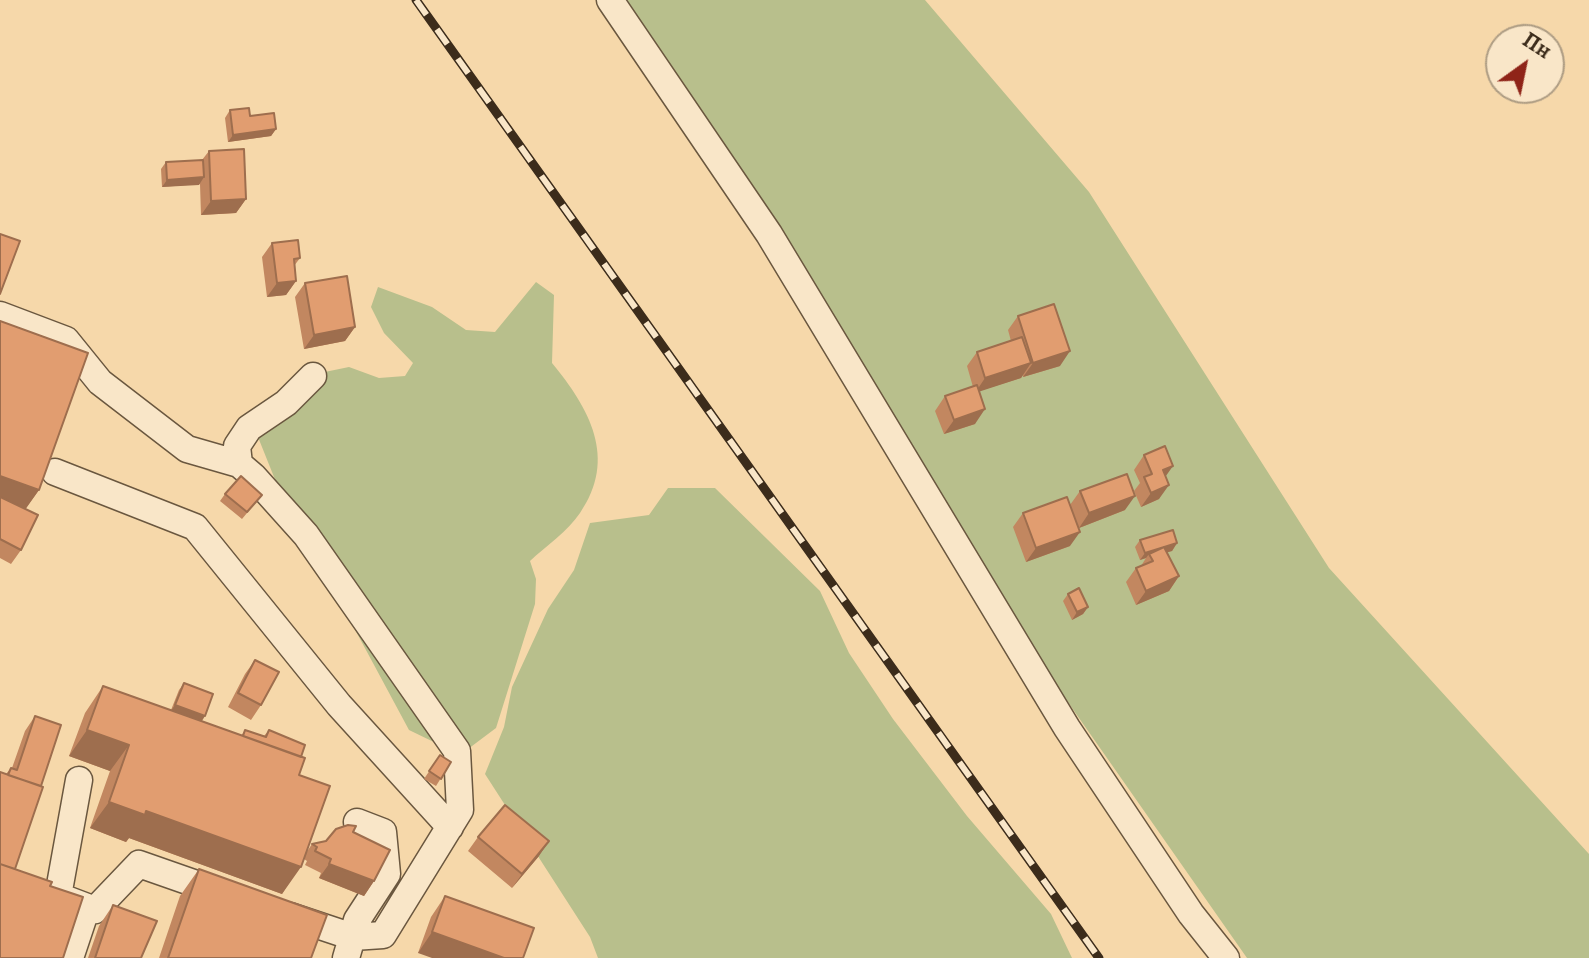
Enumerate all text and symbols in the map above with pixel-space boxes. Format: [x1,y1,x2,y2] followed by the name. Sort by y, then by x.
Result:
[1485,24,1565,104] north arrow
[1517,25,1557,66] text: Пн

